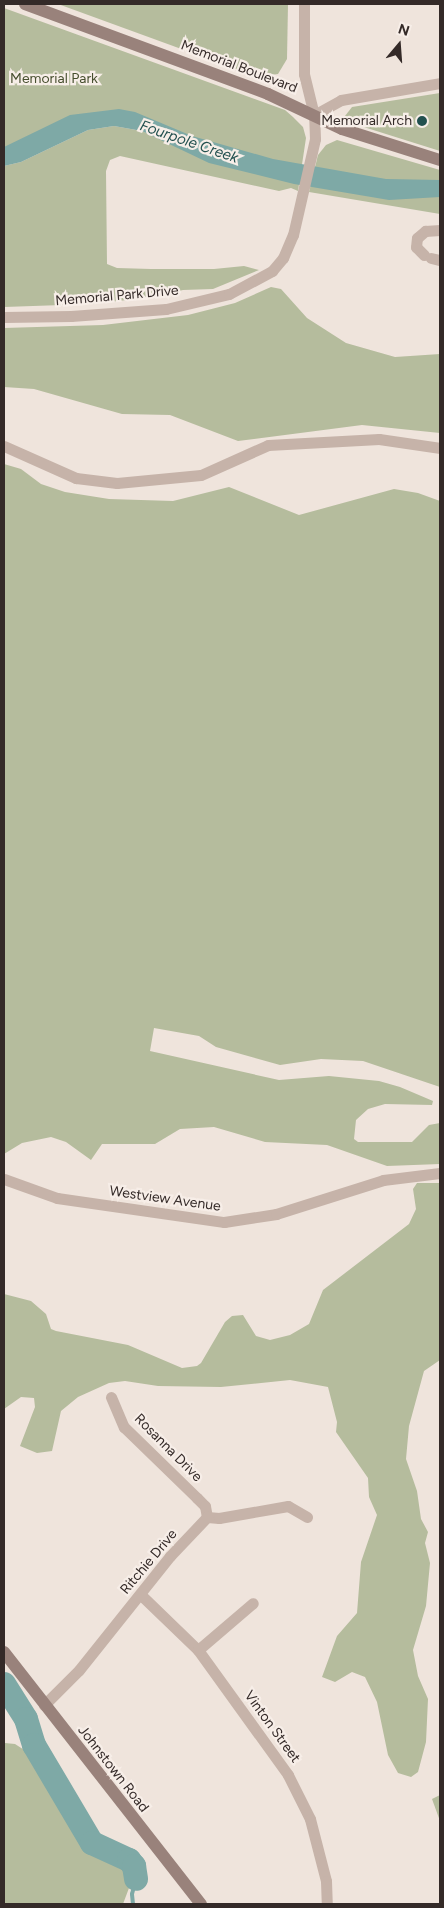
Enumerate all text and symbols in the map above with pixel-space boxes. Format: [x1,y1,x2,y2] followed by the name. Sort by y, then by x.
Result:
[374,20,424,70] north arrow
[396,20,412,40] text: N
[178,37,300,97] street label: Memorial Boulevard
[10,71,98,87] park label: Memorial Park
[321,113,412,129] place label: Memorial Arch
[416,115,428,127] marker: Memorial Arch
[138,117,240,167] water label: Fourpole Creek
[55,282,179,310] street label: Memorial Park Drive
[108,1183,222,1215] street label: Westview Avenue
[131,1411,205,1485] street label: Rosanna Drive
[117,1526,181,1598] street label: Ritchie Drive
[240,1688,304,1766] street label: Vinton Street
[74,1722,152,1816] street label: Johnstown Road

